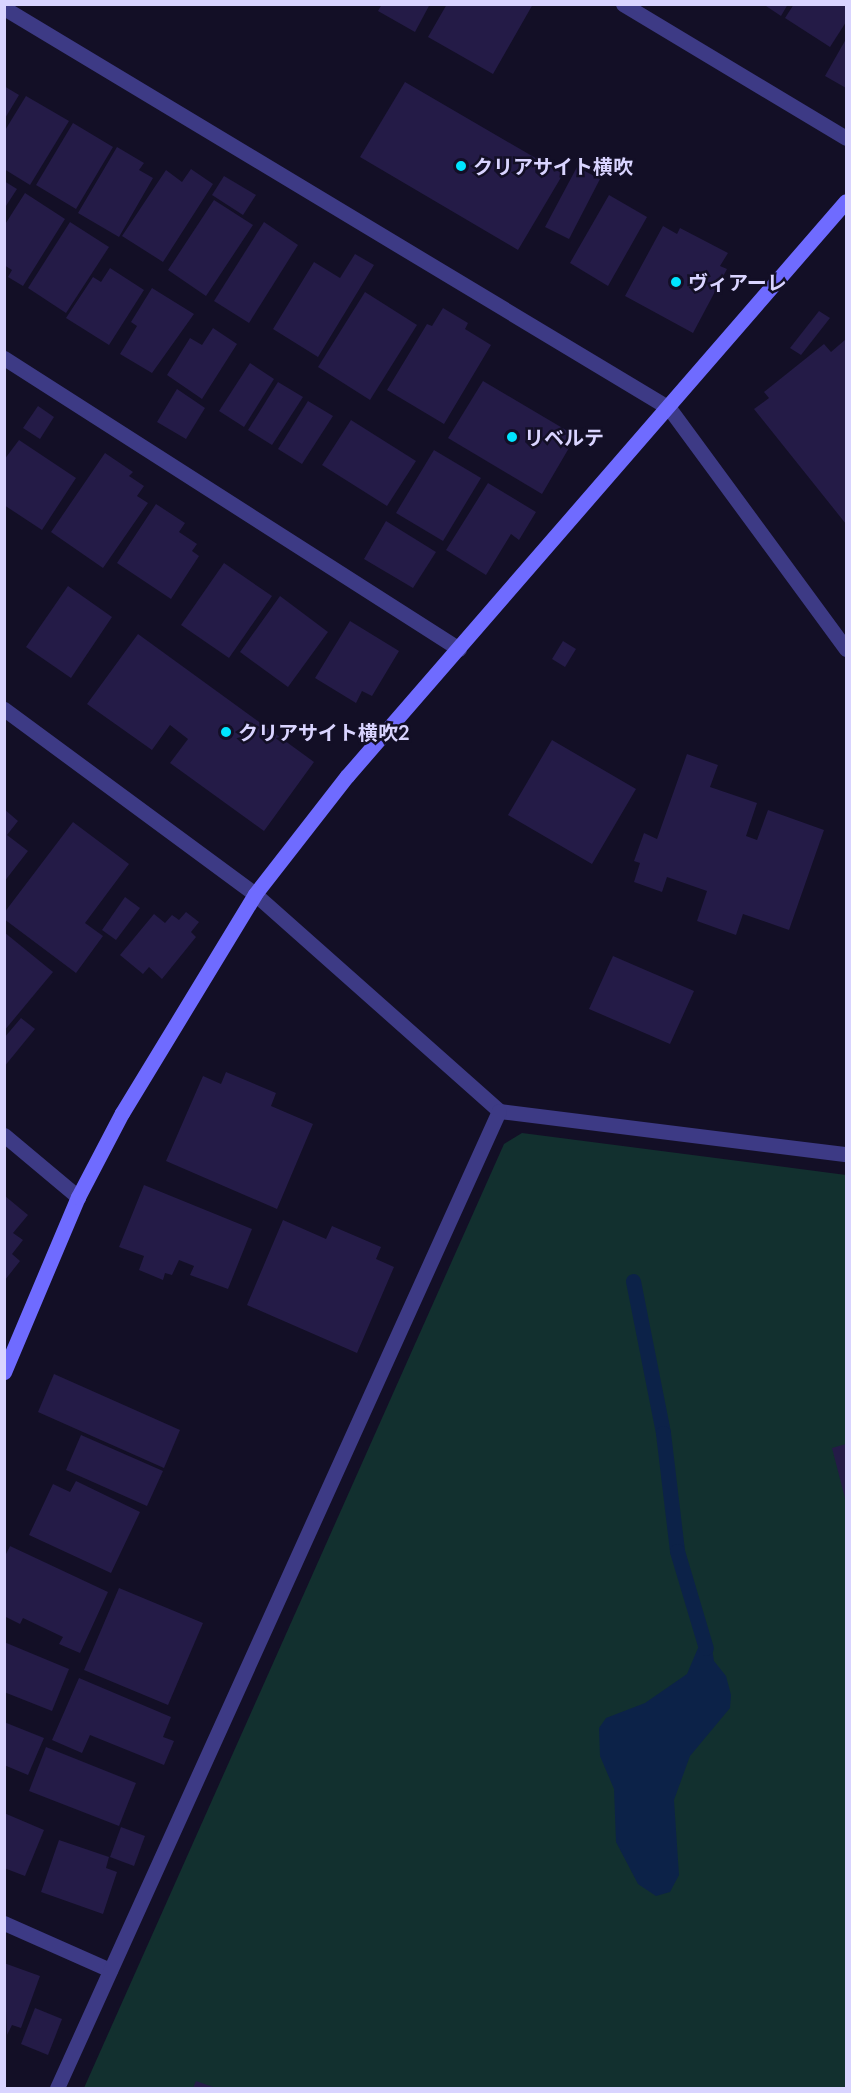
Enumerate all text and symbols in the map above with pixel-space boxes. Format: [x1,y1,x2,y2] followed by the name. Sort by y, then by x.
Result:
[473,154,633,178] place label: クリアサイト横吹
[454,159,468,173] marker: クリアサイト横吹
[688,270,787,294] place label: ヴィアーレ
[669,275,683,289] marker: ヴィアーレ
[524,425,604,449] place label: リベルテ
[505,430,519,444] marker: リベルテ
[238,720,410,744] place label: クリアサイト横吹2
[219,725,233,739] marker: クリアサイト横吹2

